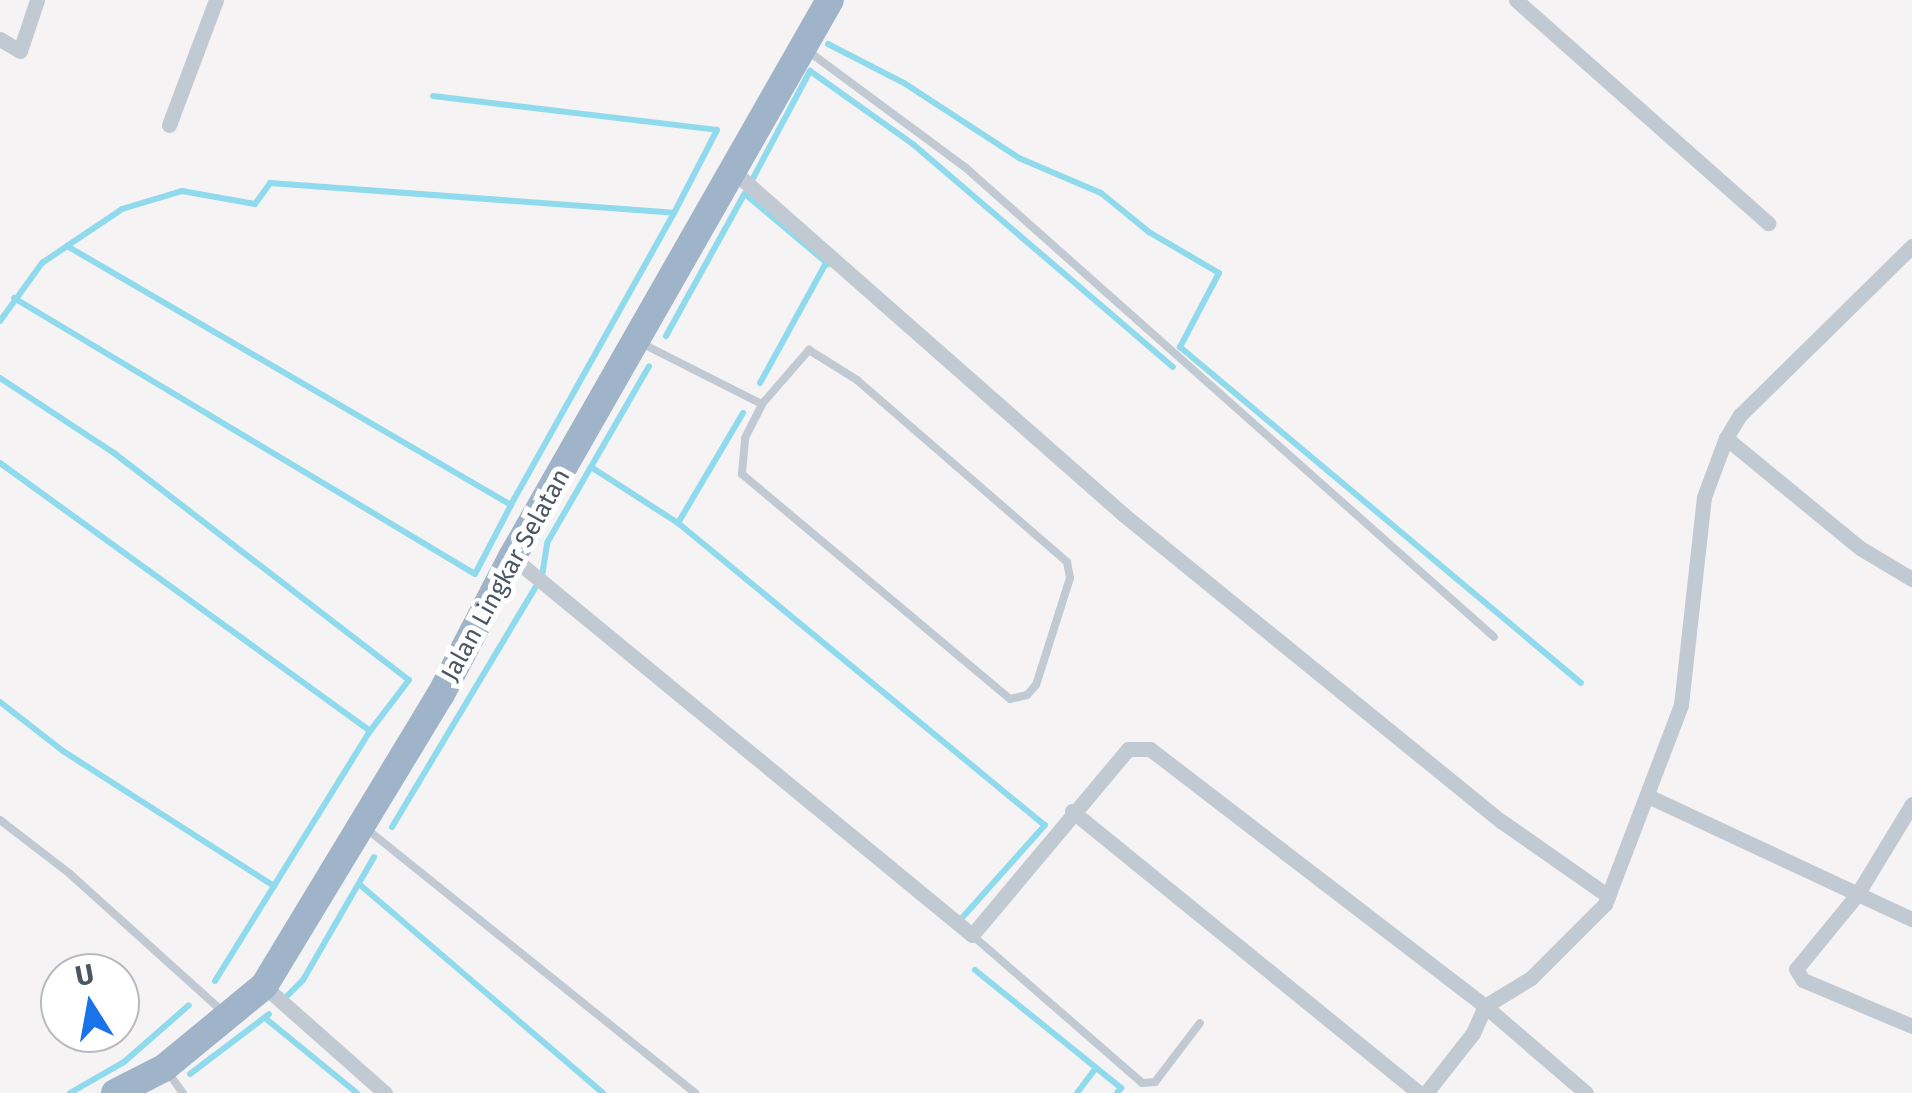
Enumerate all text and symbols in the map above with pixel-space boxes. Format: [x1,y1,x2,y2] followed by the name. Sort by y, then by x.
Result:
[435,464,577,686] street label: Jalan Lingkar Selatan
[40,953,140,1053] north arrow
[72,957,97,993] text: U

